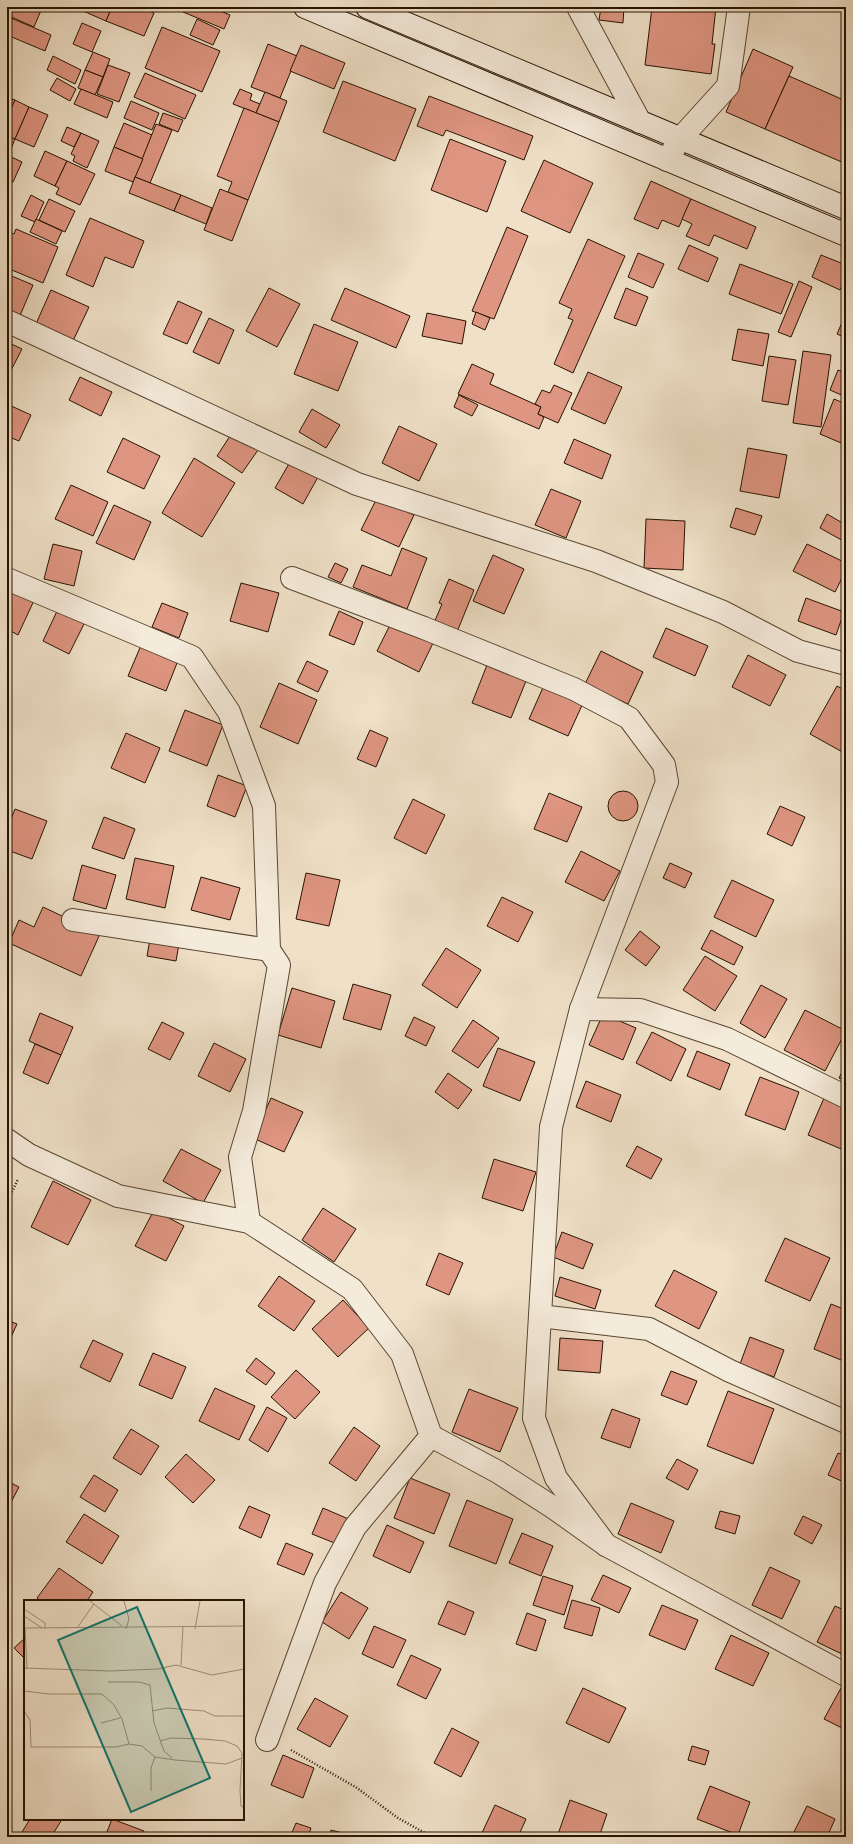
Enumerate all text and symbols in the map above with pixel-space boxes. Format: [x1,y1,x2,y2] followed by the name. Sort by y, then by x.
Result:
[24,1600,244,1820] inset map

